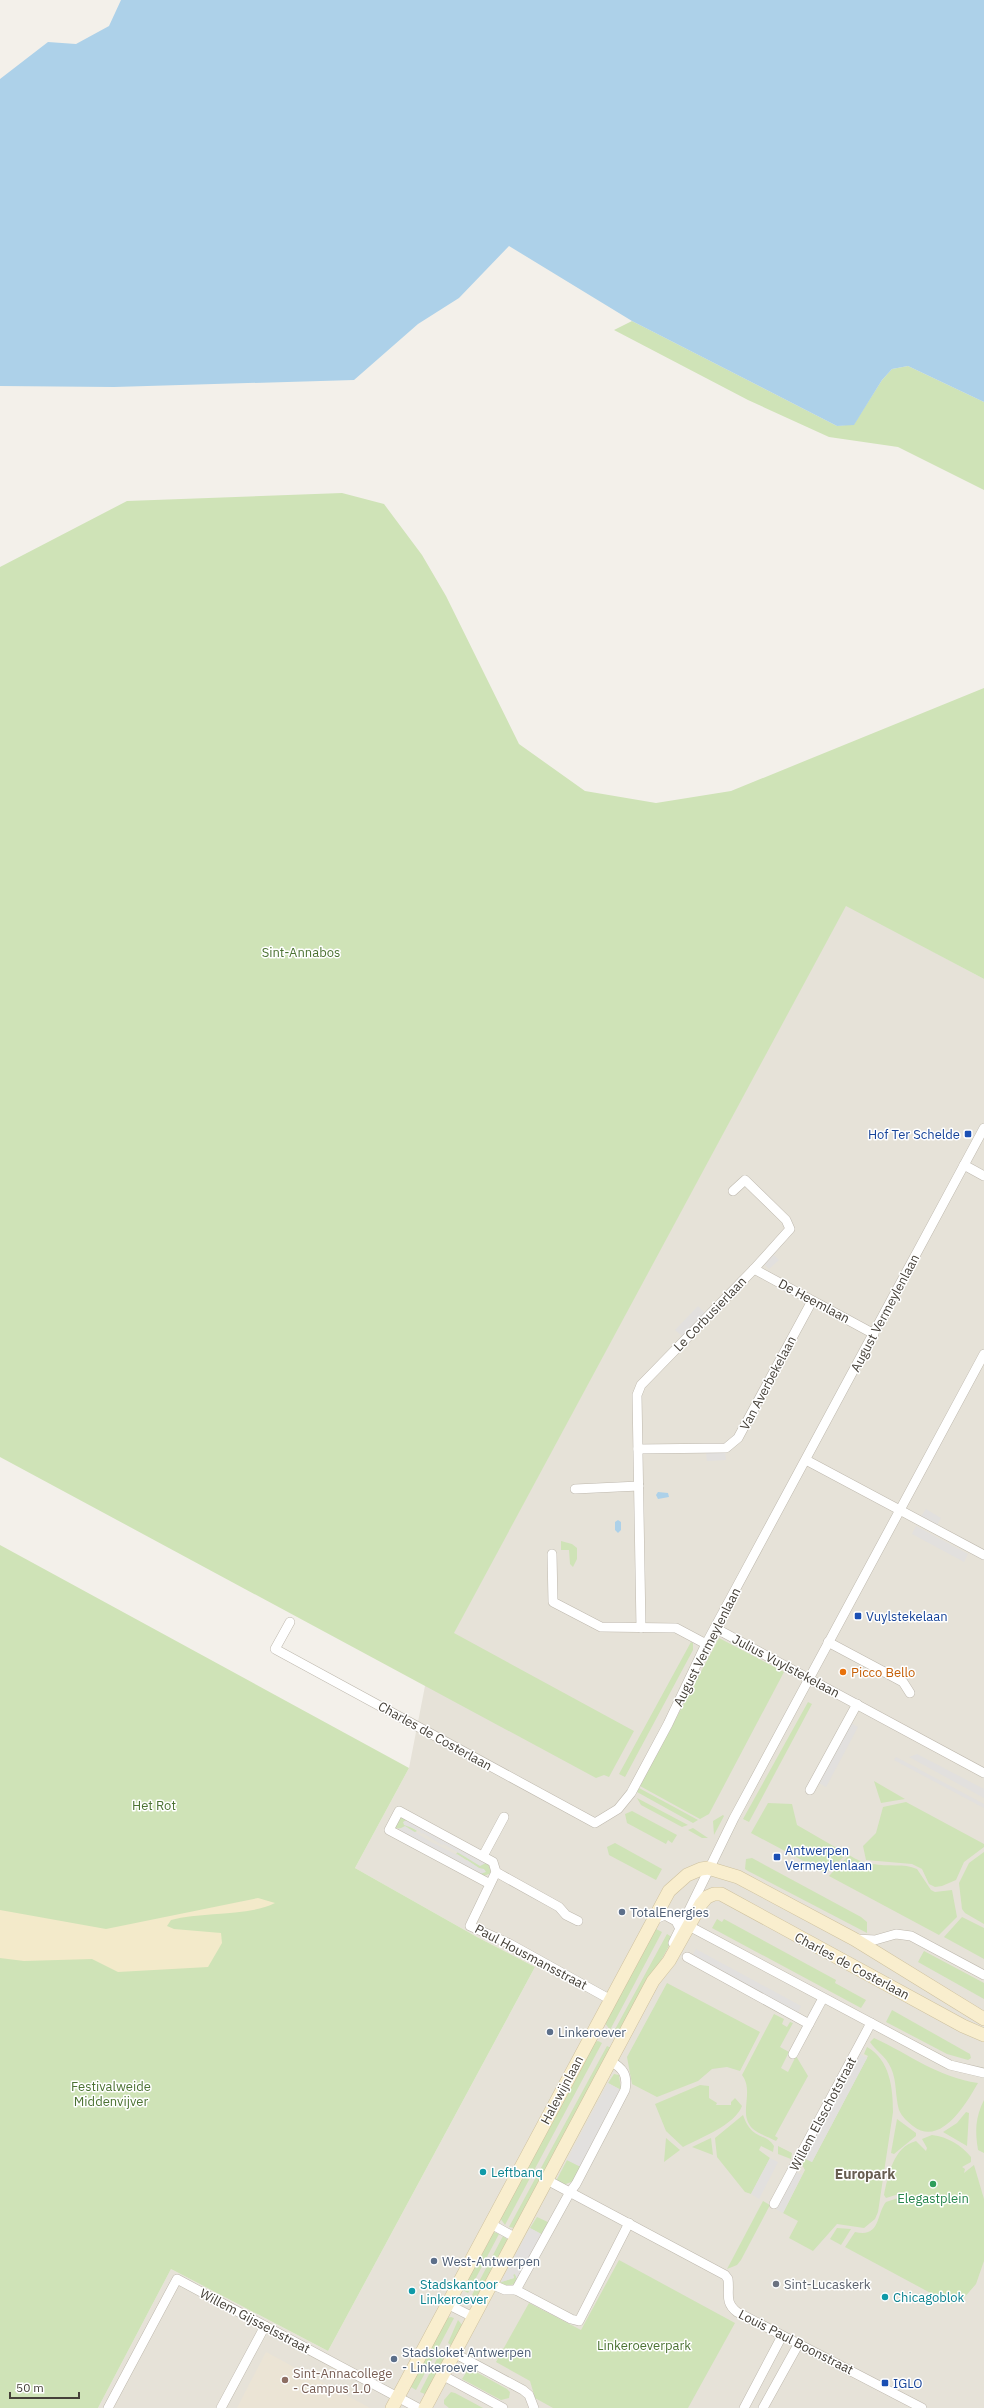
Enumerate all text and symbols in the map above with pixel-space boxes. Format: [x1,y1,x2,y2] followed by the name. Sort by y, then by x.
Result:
[262,944,340,961] park label: Sint-Annabos
[868,1126,960,1143] place label: Hof Ter Schelde
[963,1129,973,1139] marker: Hof Ter Schelde
[847,1251,923,1375] street label: August Vermeylenlaan
[670,1273,750,1355] street label: Le Corbusierlaan
[775,1275,853,1327] street label: De Heemlaan
[736,1333,800,1433] street label: Van Averbekelaan
[670,1585,744,1709] street label: August Vermeylenlaan
[866,1608,948,1625] place label: Vuylstekelaan
[853,1611,863,1621] marker: Vuylstekelaan
[729,1631,843,1701] street label: Julius Vuylstekelaan
[851,1664,915,1681] place label: Picco Bello
[838,1667,848,1677] marker: Picco Bello
[375,1698,495,1774] street label: Charles de Costerlaan
[132,1797,176,1814] park label: Het Rot
[785,1842,872,1874] place label: Antwerpen Vermeylenlaan
[772,1852,782,1862] marker: Antwerpen Vermeylenlaan
[630,1904,709,1921] place label: TotalEnergies
[617,1907,627,1917] marker: TotalEnergies
[472,1920,590,1994] street label: Paul Housmansstraat
[792,1928,912,2004] street label: Charles de Costerlaan
[558,2024,626,2041] place label: Linkeroever
[545,2027,555,2037] marker: Linkeroever
[537,2053,587,2127] street label: Halewijnlaan
[786,2054,860,2174] street label: Willem Elsschotstraat
[71,2078,151,2110] park label: Festivalweide Middenvijver
[491,2164,543,2181] place label: Leftbanq
[835,2165,896,2183] district label: Europark
[478,2167,488,2177] marker: Leftbanq
[928,2179,938,2189] marker: Elegastplein
[897,2190,969,2207] place label: Elegastplein
[442,2253,540,2270] place label: West-Antwerpen
[429,2256,439,2266] marker: West-Antwerpen
[420,2276,498,2308] place label: Stadskantoor Linkeroever
[784,2276,871,2293] place label: Sint-Lucaskerk
[771,2279,781,2289] marker: Sint-Lucaskerk
[197,2285,313,2357] street label: Willem Gijsselsstraat
[407,2286,417,2296] marker: Stadskantoor Linkeroever
[893,2289,965,2306] place label: Chicagoblok
[880,2292,890,2302] marker: Chicagoblok
[736,2306,856,2378] street label: Louis Paul Boonstraat
[597,2337,691,2354] park label: Linkeroeverpark
[402,2344,531,2376] place label: Stadsloket Antwerpen - Linkeroever
[389,2354,399,2364] marker: Stadsloket Antwerpen - Linkeroever
[293,2365,392,2397] place label: Sint-Annacollege - Campus 1.0
[10,2374,79,2400] scale bar
[280,2375,290,2385] marker: Sint-Annacollege - Campus 1.0
[893,2375,923,2392] place label: IGLO
[880,2378,890,2388] marker: IGLO
[16,2380,44,2395] text: 50 m

